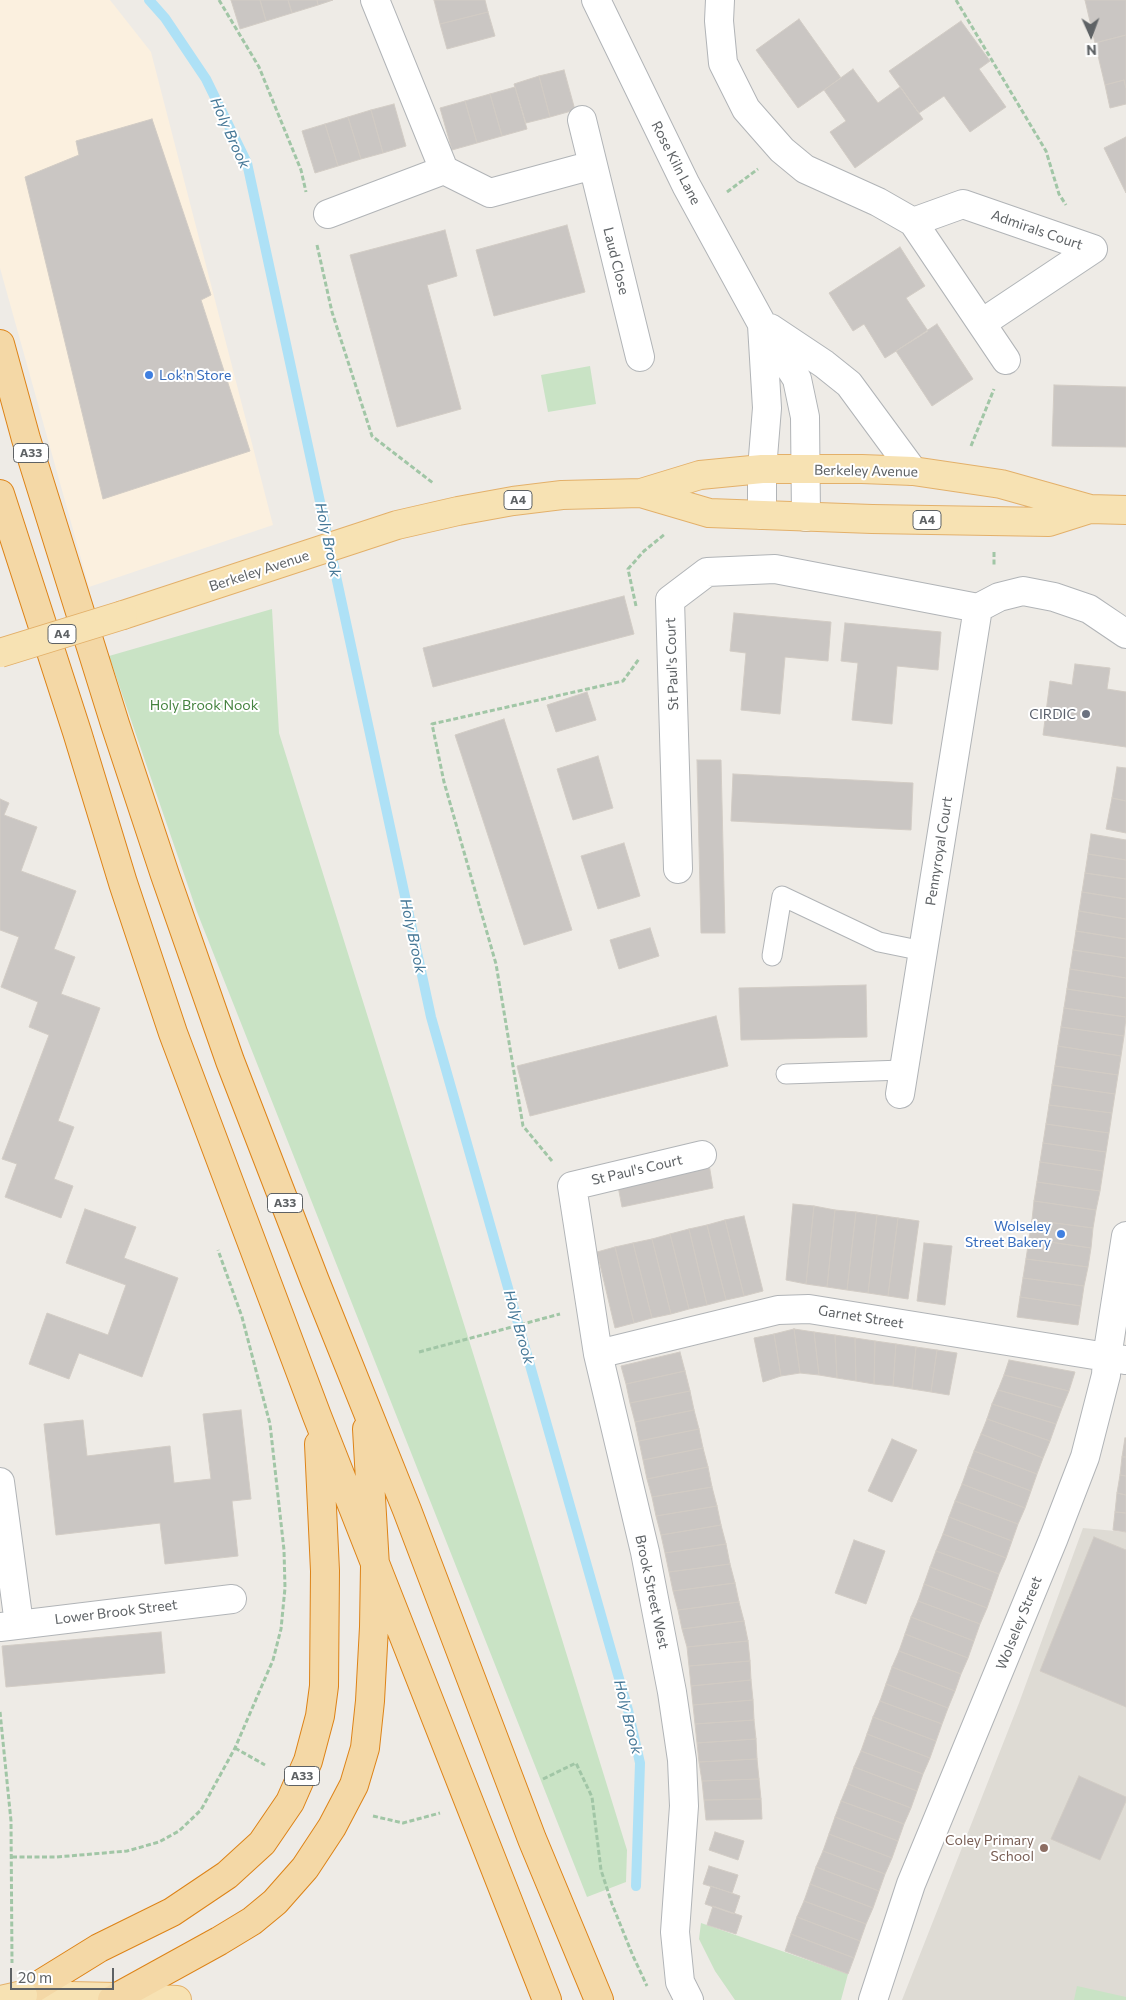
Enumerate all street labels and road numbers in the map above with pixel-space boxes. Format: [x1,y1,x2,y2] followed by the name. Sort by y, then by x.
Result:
[648,118,704,208] street label: Rose Kiln Lane
[989,206,1085,254] street label: Admirals Court
[599,225,633,297] street label: Laud Close
[14,443,48,462] road number: A33
[814,462,918,480] street label: Berkeley Avenue
[504,490,532,510] road number: A4
[913,510,941,530] road number: A4
[207,547,311,595] street label: Berkeley Avenue
[662,617,682,711] street label: St Paul's Court
[48,624,76,644] road number: A4
[922,795,956,907] street label: Pennyroyal Court
[590,1151,684,1189] street label: St Paul's Court
[268,1194,302,1212] road number: A33
[817,1302,905,1332] street label: Garnet Street
[632,1533,672,1651] street label: Brook Street West
[993,1574,1045,1672] street label: Wolseley Street
[54,1596,178,1628] street label: Lower Brook Street
[284,1766,320,1785] road number: A33

